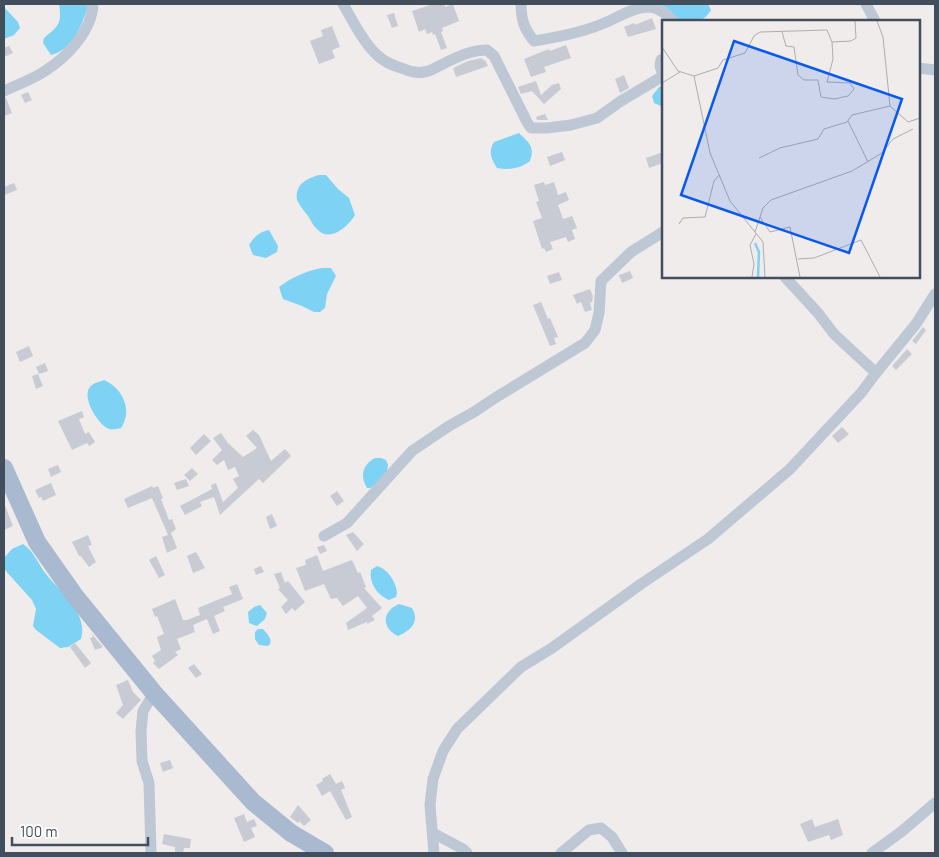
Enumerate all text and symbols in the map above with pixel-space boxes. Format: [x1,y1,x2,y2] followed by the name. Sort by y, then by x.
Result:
[662,20,919,278] inset map
[12,814,149,846] scale bar
[20,822,58,840] text: 100 m

